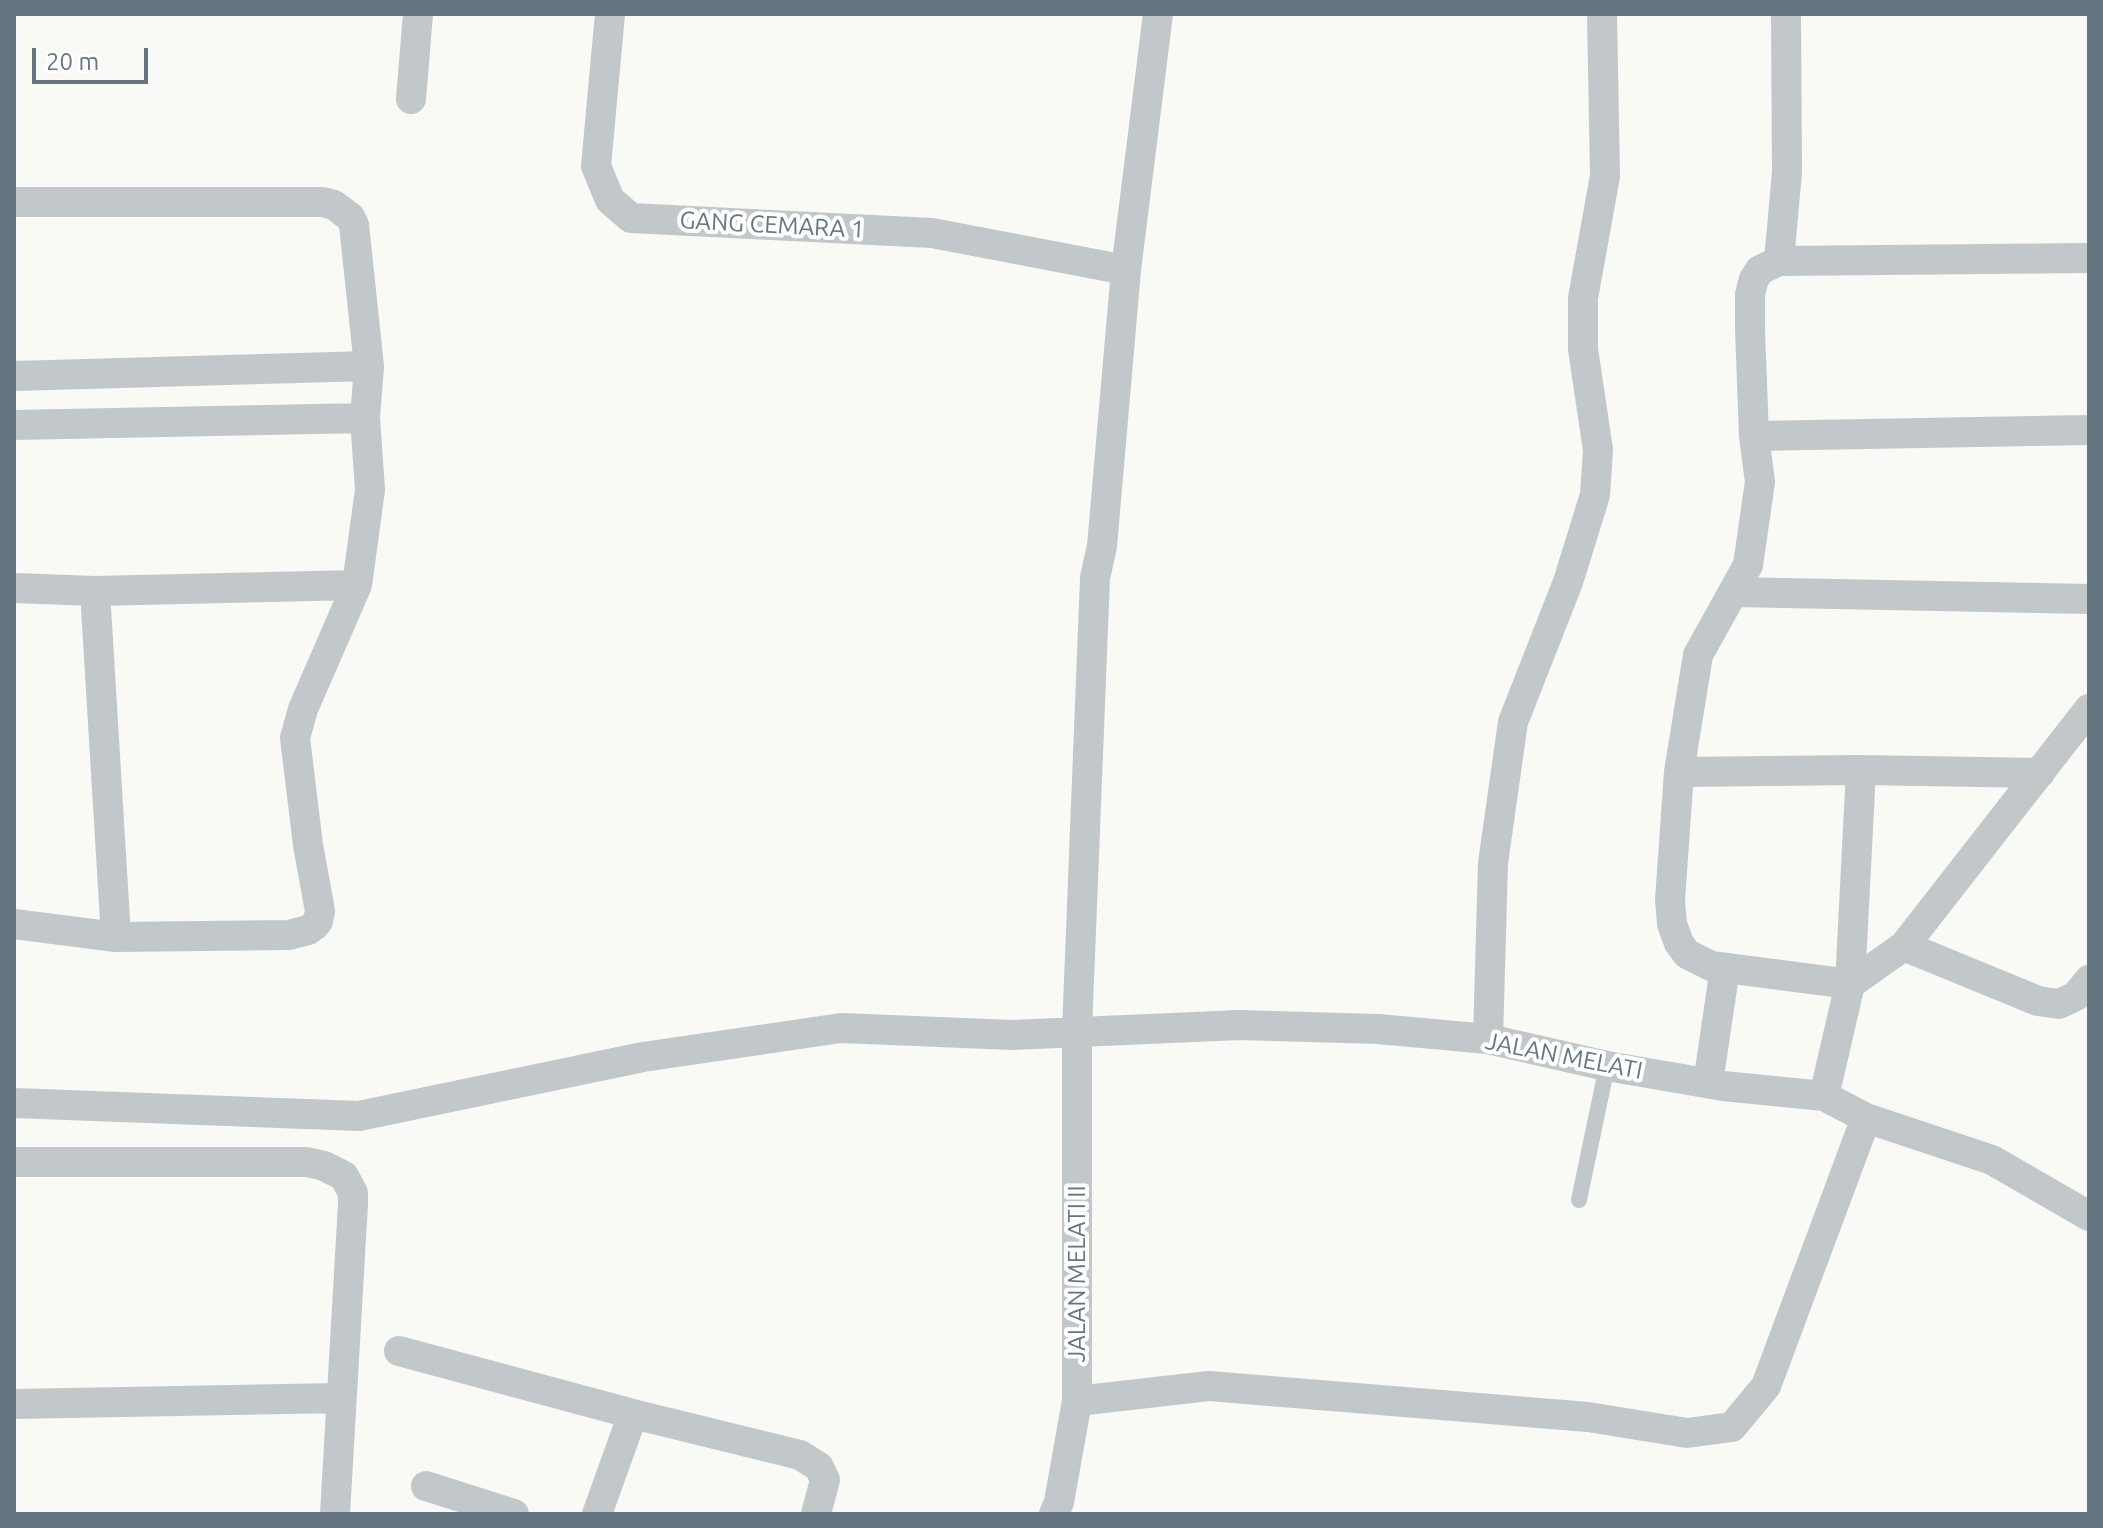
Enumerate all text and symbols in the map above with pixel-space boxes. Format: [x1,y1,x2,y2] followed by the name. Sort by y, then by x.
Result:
[36,32,152,82] scale bar
[46,48,99,75] text: 20 m
[679,206,865,244] street label: GANG CEMARA 1
[1483,1027,1645,1085] street label: JALAN MELATI
[1063,1185,1091,1363] street label: JALAN MELATI II

